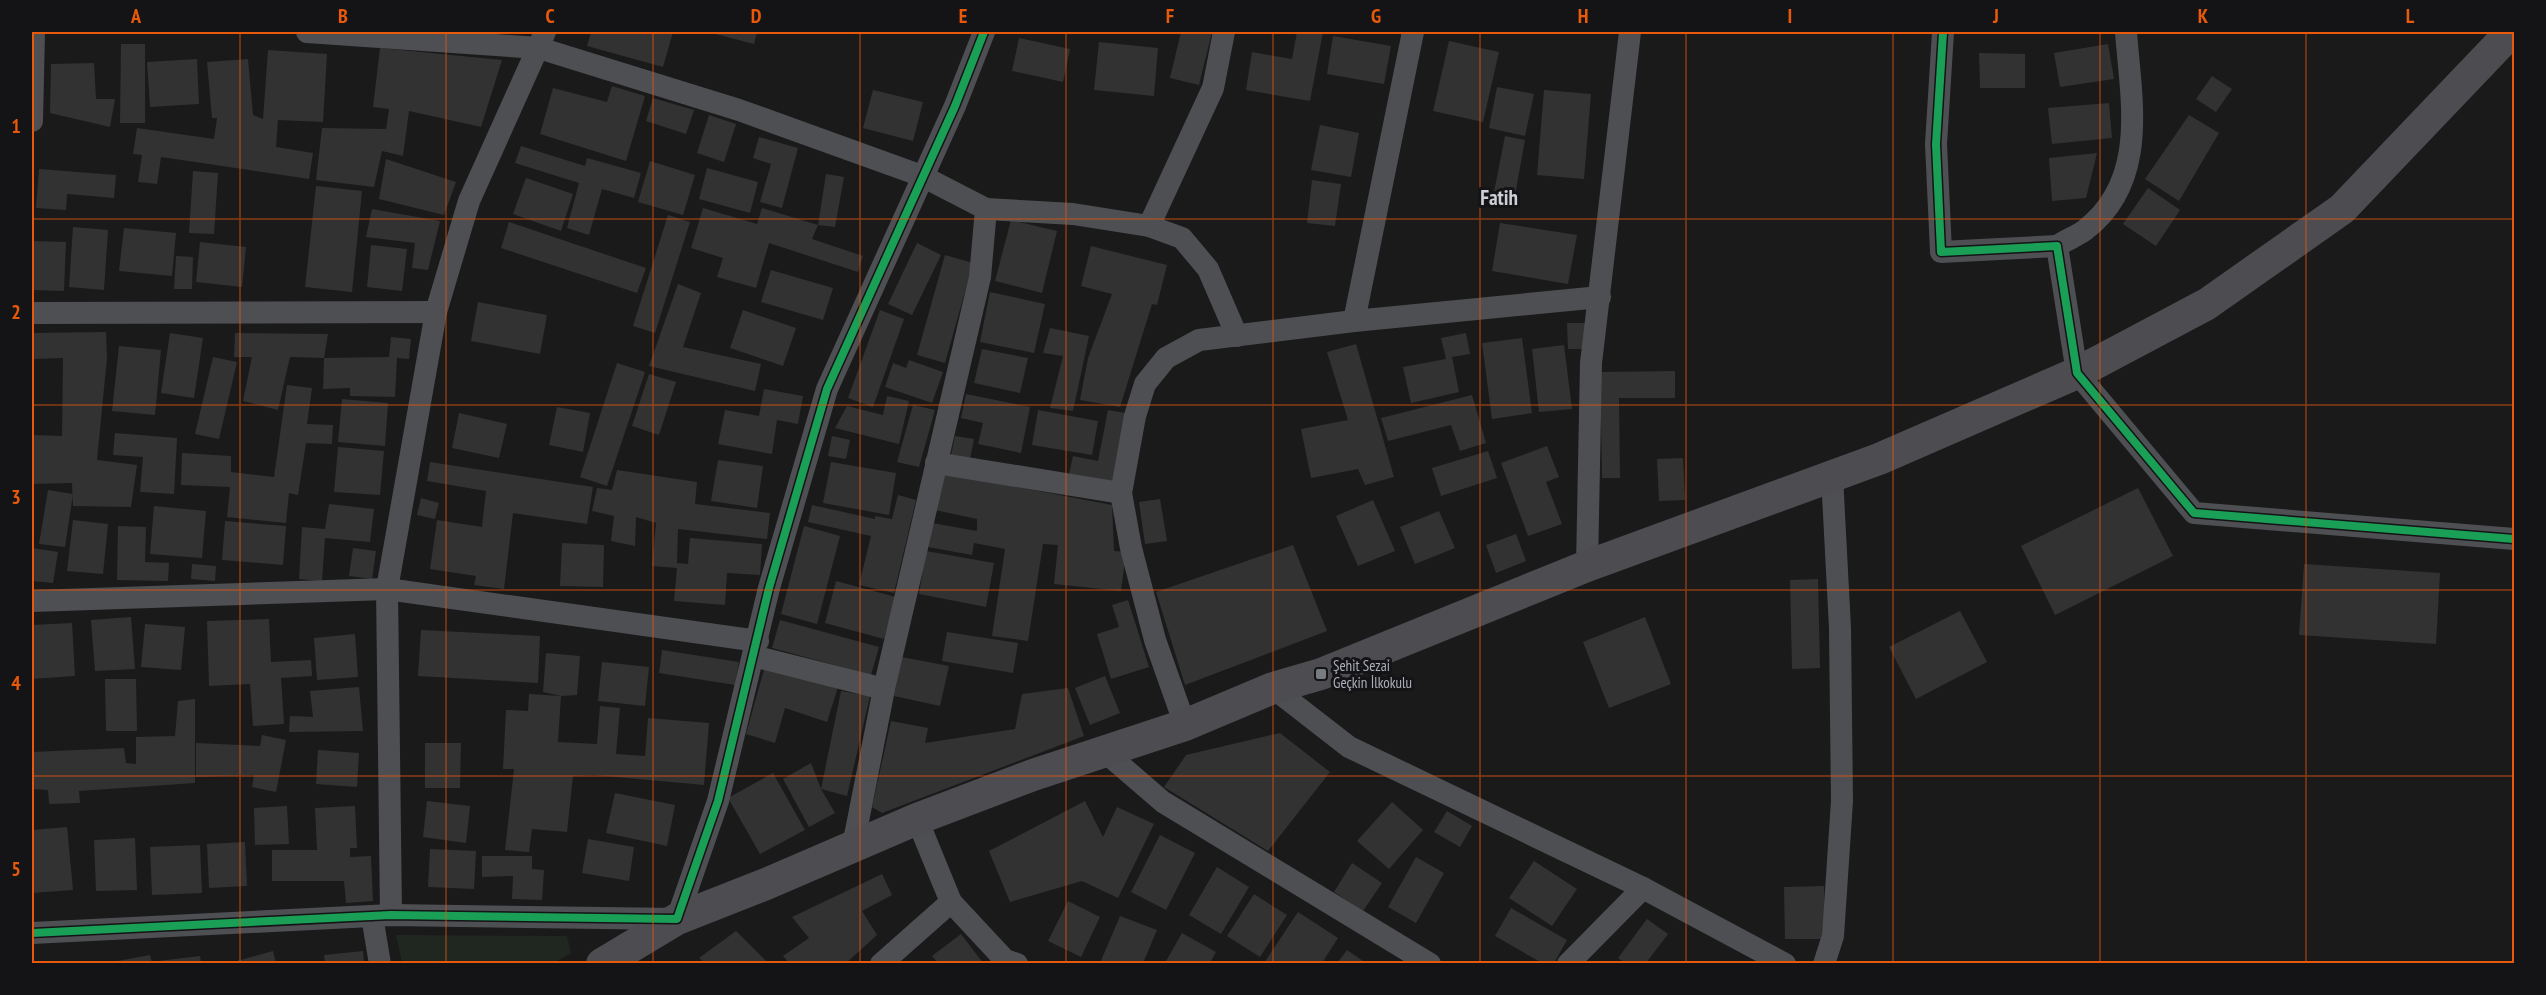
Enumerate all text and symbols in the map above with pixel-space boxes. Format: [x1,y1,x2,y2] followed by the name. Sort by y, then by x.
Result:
[130,3,142,29] text: A
[338,3,348,29] text: B
[545,3,555,29] text: C
[751,3,762,29] text: D
[959,3,967,29] text: E
[1166,3,1174,29] text: F
[1371,3,1381,29] text: G
[1578,3,1588,29] text: H
[1788,3,1792,29] text: I
[1992,3,1999,29] text: J
[2198,3,2209,29] text: K
[2406,3,2415,29] text: L
[11,113,21,139] text: 1
[1480,184,1518,211] district label: Fatih
[11,299,21,325] text: 2
[11,484,21,510] text: 3
[1333,656,1412,692] place label: Şehit Sezai Geçkin İlkokulu
[1314,667,1328,681] marker: Şehit Sezai Geçkin İlkokulu
[11,670,21,696] text: 4
[11,856,21,882] text: 5

